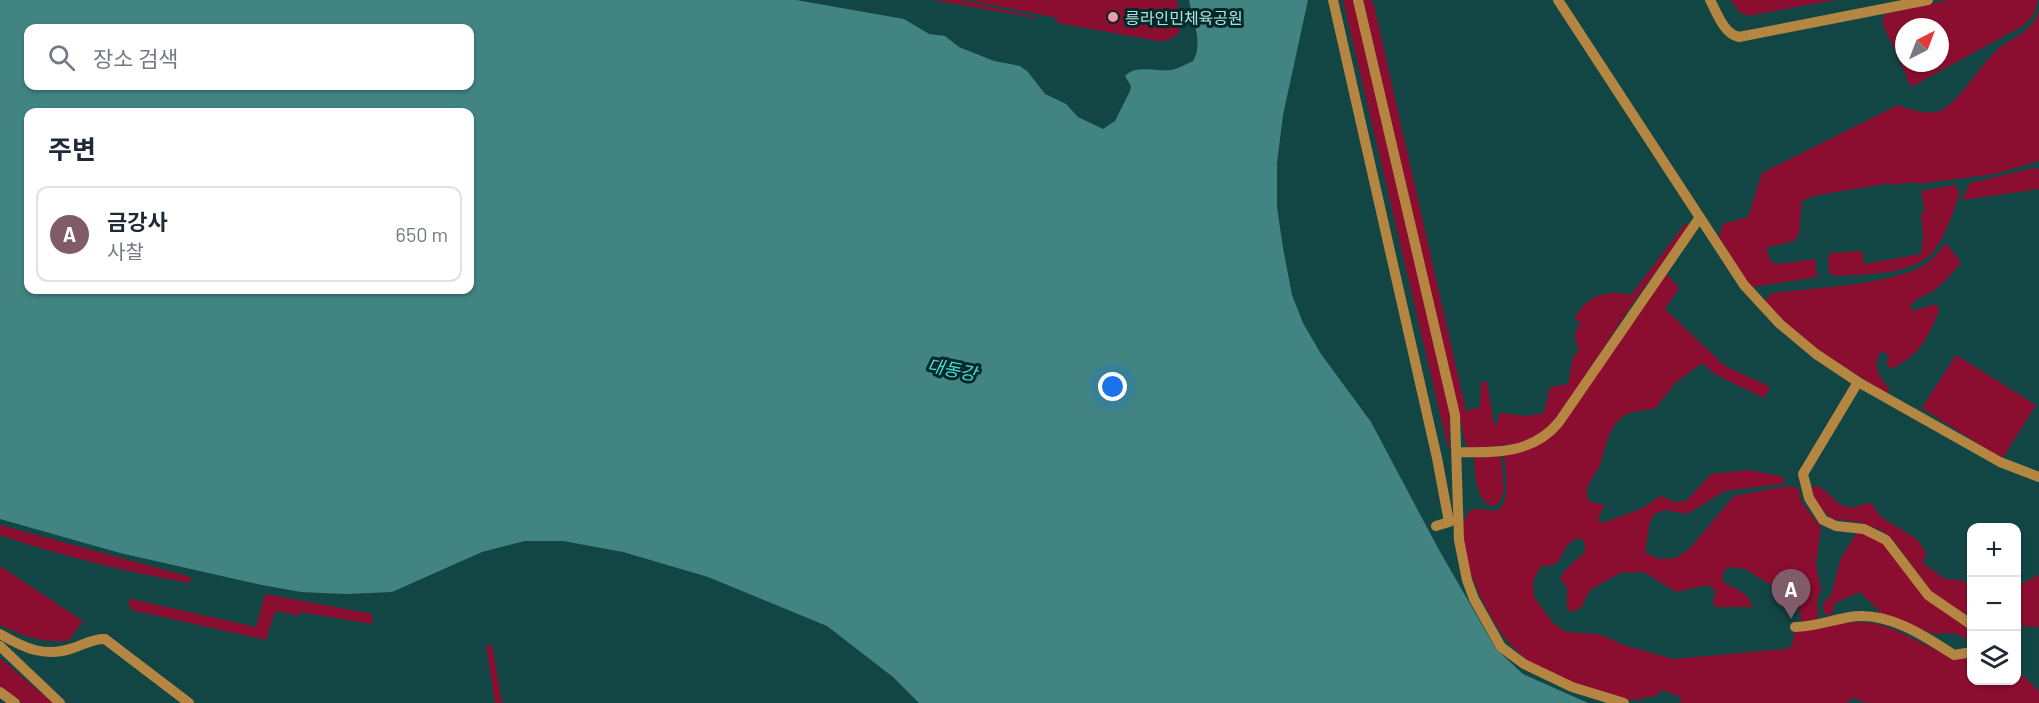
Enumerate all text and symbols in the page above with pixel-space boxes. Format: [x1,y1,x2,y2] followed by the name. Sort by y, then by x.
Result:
[1125,8,1243,27] place label: 릉라인민체육공원
[1106,10,1120,24] marker: 릉라인민체육공원
[1895,18,1949,72] north arrow
[24,24,474,90] search box
[45,41,78,74] icon: search
[93,45,178,71] text: 장소 검색
[48,133,96,164] text: 주변
[107,208,168,234] text: 금강사
[63,222,76,246] text: A
[396,222,448,246] text: 650 m
[107,239,144,263] text: 사찰
[926,353,981,385] water label: 대동강
[1098,372,1127,401] your location
[1967,523,2021,685] map controls
[1967,523,2021,577] button: +
[1772,570,1810,619] pin: A
[1967,577,2021,631] button: −
[1967,631,2021,685] button: layers

